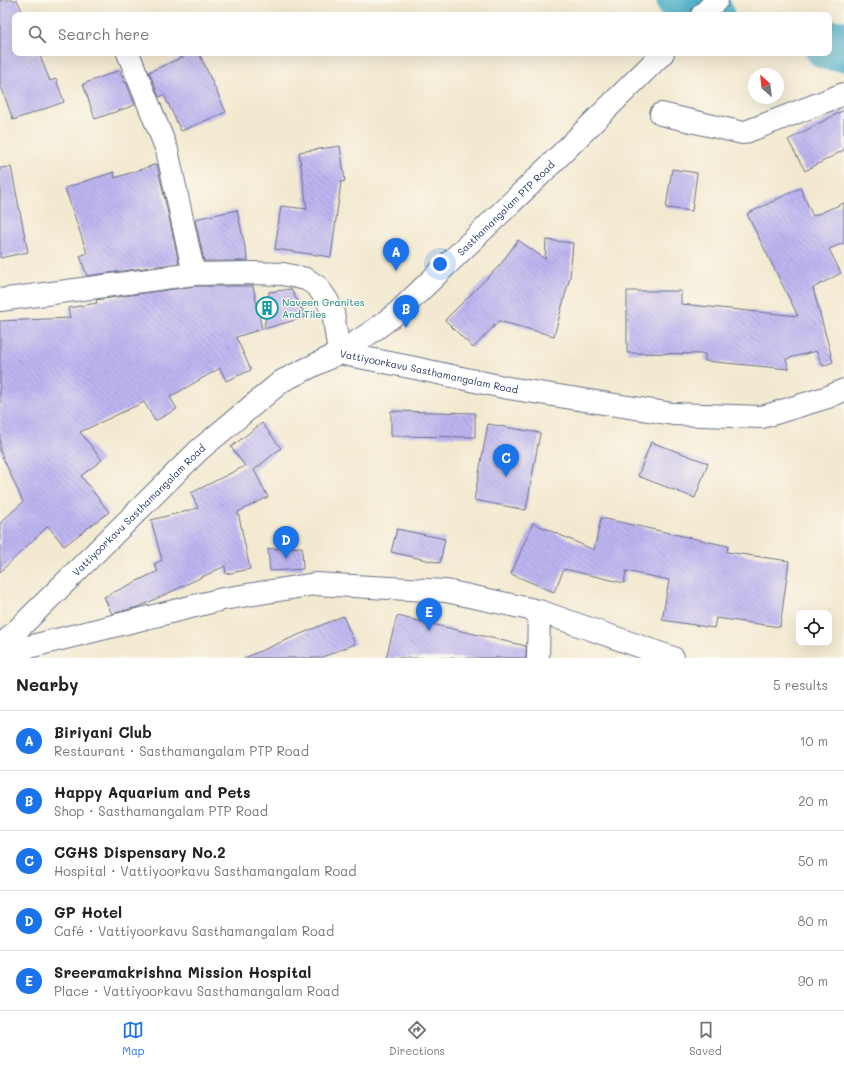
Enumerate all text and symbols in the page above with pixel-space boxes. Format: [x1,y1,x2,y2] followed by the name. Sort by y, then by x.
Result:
[12,12,832,56] search box
[26,23,48,45] icon: search
[58,24,149,44] text: Search here
[748,68,784,104] north arrow
[454,158,557,259] street label: Sasthamangalam PTP Road
[383,238,409,271] pin: A
[430,254,450,274] your location
[254,295,280,321] building icon: Naveen Granites And Tiles
[282,295,365,321] place label: Naveen Granites And Tiles
[393,295,419,328] pin: B
[339,346,519,397] street label: Vattiyoorkavu Sasthamangalam Road
[69,441,208,579] street label: Vattiyoorkavu Sasthamangalam Road
[493,444,519,477] pin: C
[273,526,299,559] pin: D
[416,598,442,631] pin: E
[796,610,832,646] map controls
[796,610,832,646] button: locate
[16,673,78,695] text: Nearby
[773,676,828,693] text: 5 results
[54,722,152,742] text: Biriyani Club
[24,732,34,749] text: A
[800,732,828,749] text: 10 m
[54,742,309,759] text: Restaurant · Sasthamangalam PTP Road
[54,782,251,802] text: Happy Aquarium and Pets
[25,792,33,809] text: B
[798,792,828,809] text: 20 m
[54,802,268,819] text: Shop · Sasthamangalam PTP Road
[54,842,226,862] text: CGHS Dispensary No.2
[24,852,34,869] text: C
[798,852,828,869] text: 50 m
[54,862,357,879] text: Hospital · Vattiyoorkavu Sasthamangalam Road
[54,902,122,922] text: GP Hotel
[24,912,34,929] text: D
[798,912,828,929] text: 80 m
[54,922,334,939] text: Café · Vattiyoorkavu Sasthamangalam Road
[54,962,311,982] text: Sreeramakrishna Mission Hospital
[25,972,33,989] text: E
[798,972,828,989] text: 90 m
[54,982,339,999] text: Place · Vattiyoorkavu Sasthamangalam Road
[122,1019,145,1058] tab: Map
[389,1019,445,1058] tab: Directions
[689,1019,722,1058] tab: Saved

